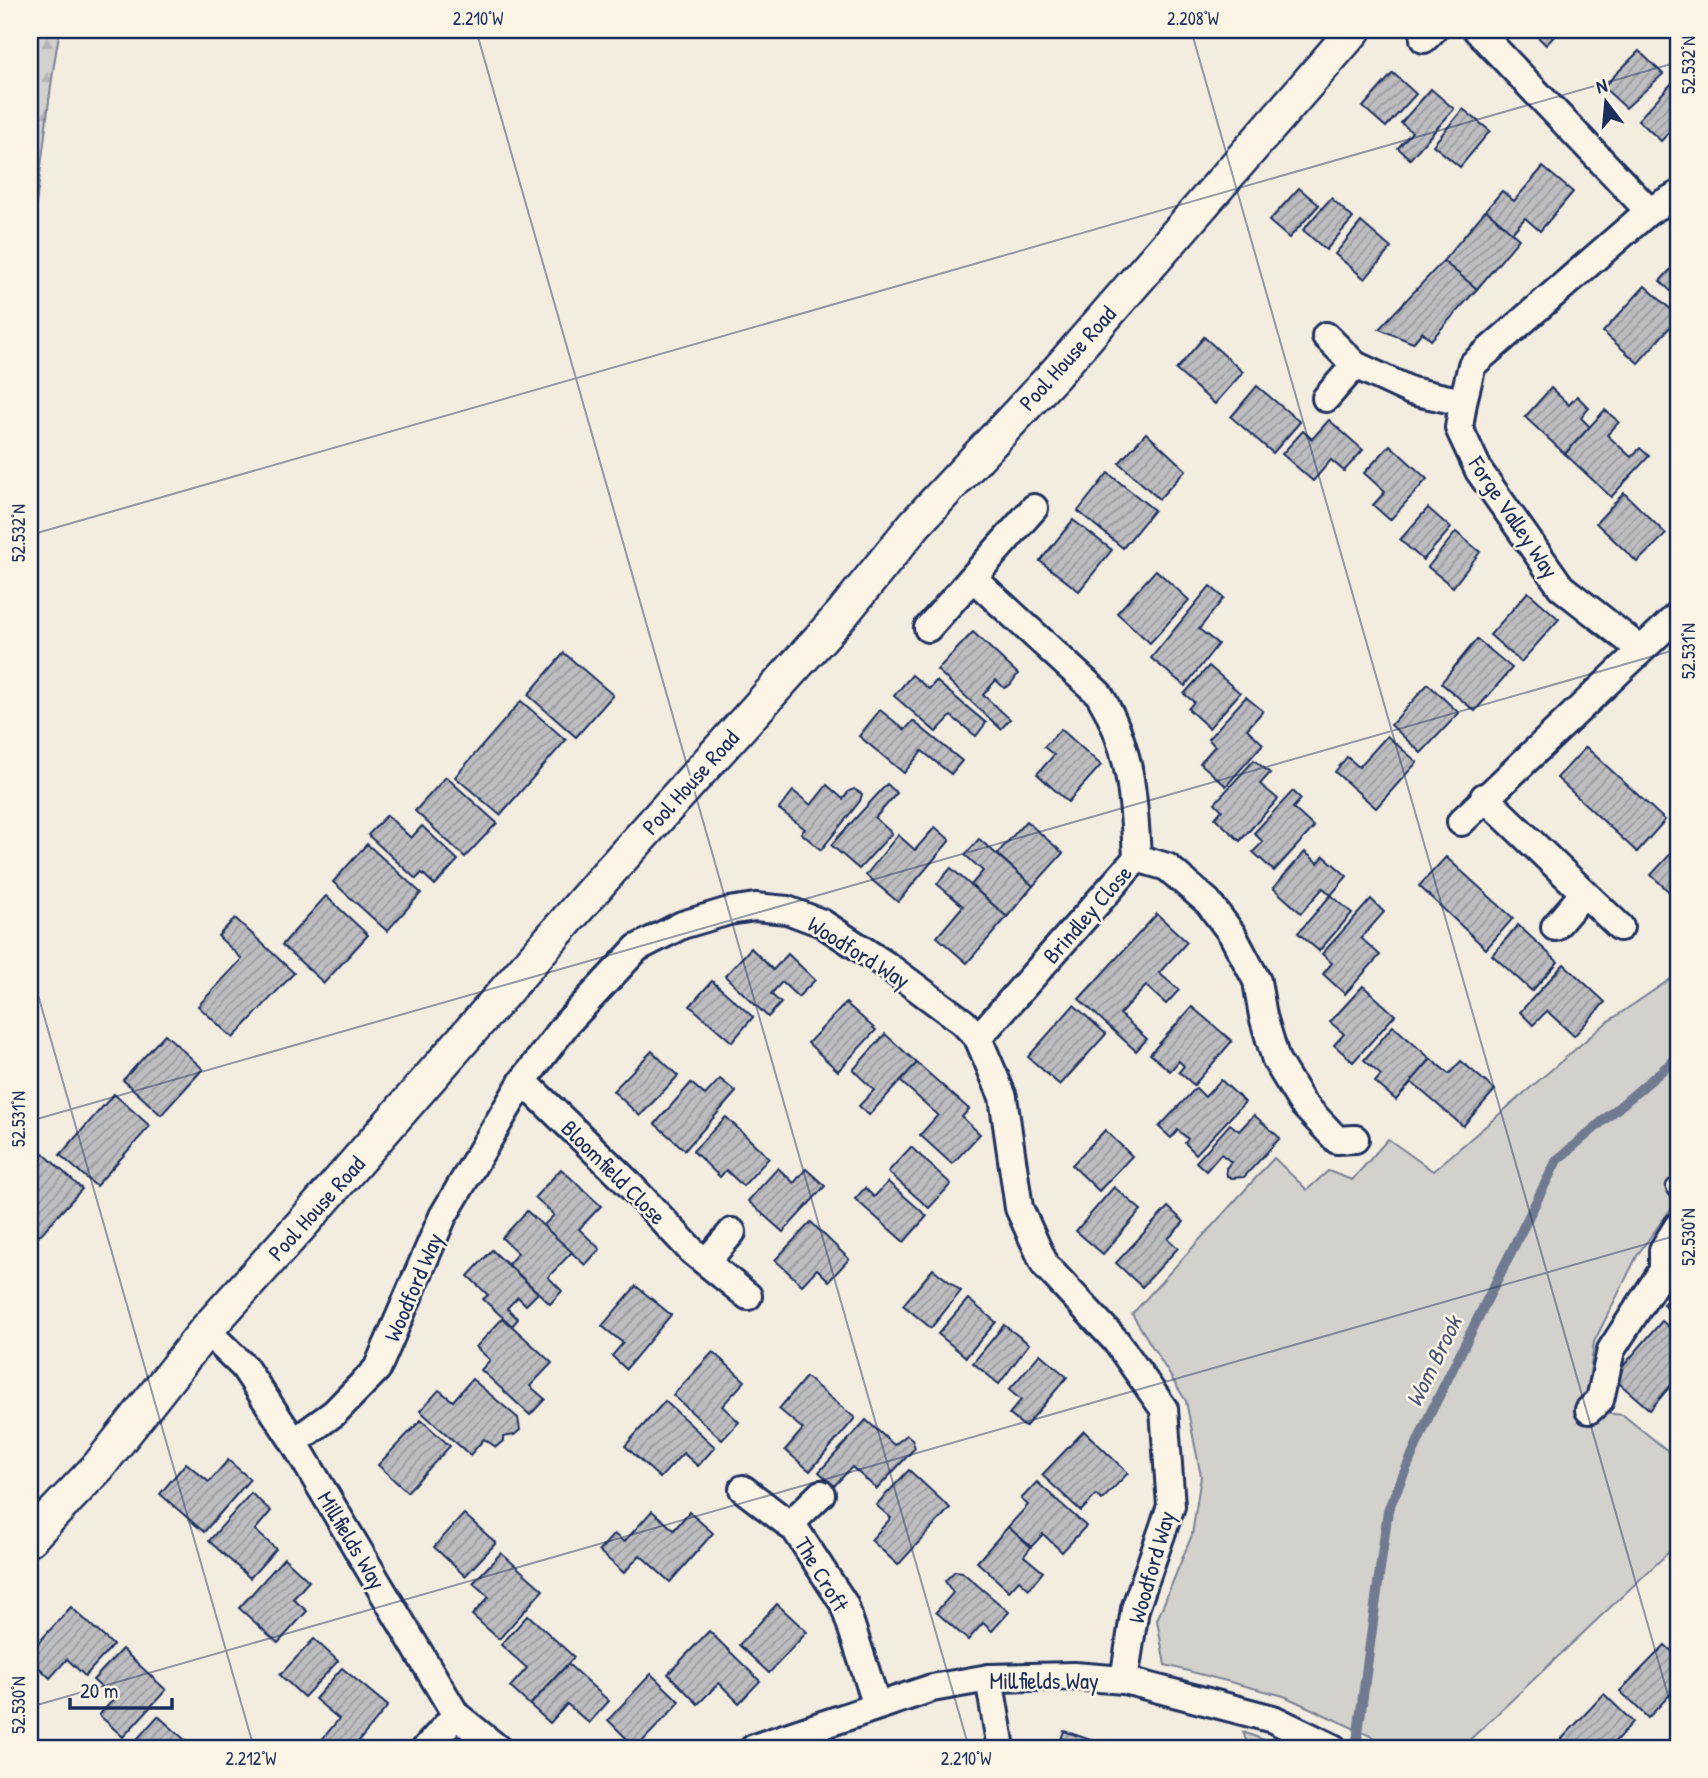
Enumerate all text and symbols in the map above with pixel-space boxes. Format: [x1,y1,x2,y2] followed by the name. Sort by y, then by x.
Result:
[453,6,503,31] text: 2.210°W
[1167,6,1219,31] text: 2.208°W
[1676,36,1701,94] text: 52.532°N
[1572,66,1642,136] north arrow
[1593,72,1610,100] text: N
[1012,299,1122,417] street label: Pool House Road
[1461,449,1566,584] street label: Forge Valley Way
[6,504,31,562] text: 52.532°N
[1676,623,1701,679] text: 52.531°N
[635,723,745,841] street label: Pool House Road
[1036,858,1138,970] street label: Brindley Close
[802,908,916,996] street label: Woodford Way
[6,1091,31,1147] text: 52.531°N
[555,1113,673,1231] street label: Bloomfield Close
[261,1149,371,1267] street label: Pool House Road
[1676,1208,1701,1266] text: 52.530°N
[376,1228,450,1346] street label: Woodford Way
[1397,1309,1470,1412] water label: Wom Brook
[311,1485,394,1595] street label: Millfields Way
[1120,1507,1182,1627] street label: Woodford Way
[788,1531,857,1618] street label: The Croft
[989,1665,1099,1696] street label: Millfields Way
[70,1666,172,1710] scale bar
[6,1676,31,1734] text: 52.530°N
[80,1676,118,1705] text: 20 m
[226,1746,276,1771] text: 2.212°W
[941,1746,991,1771] text: 2.210°W

